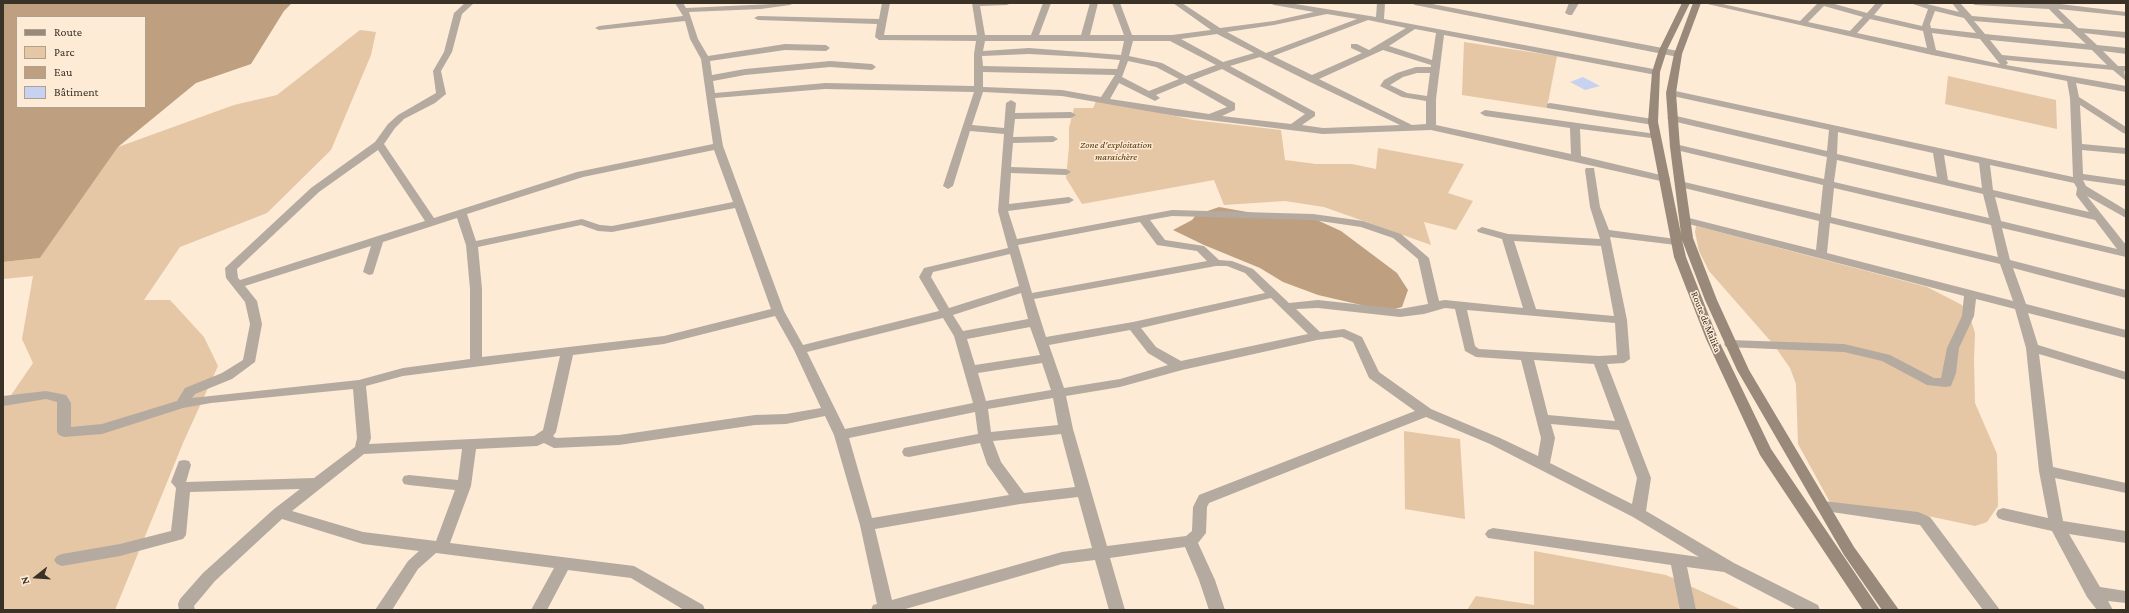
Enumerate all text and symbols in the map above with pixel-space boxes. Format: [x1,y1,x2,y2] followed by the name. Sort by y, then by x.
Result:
[16,16,146,108] legend
[54,25,82,39] text: Route
[54,45,74,59] text: Parc
[54,65,72,79] text: Eau
[54,85,99,99] text: Bâtiment
[1080,139,1152,162] park label: Zone d'exploitation maraichère
[1688,290,1724,354] street label: Route de Malika
[16,557,56,597] north arrow
[18,575,31,586] text: N

